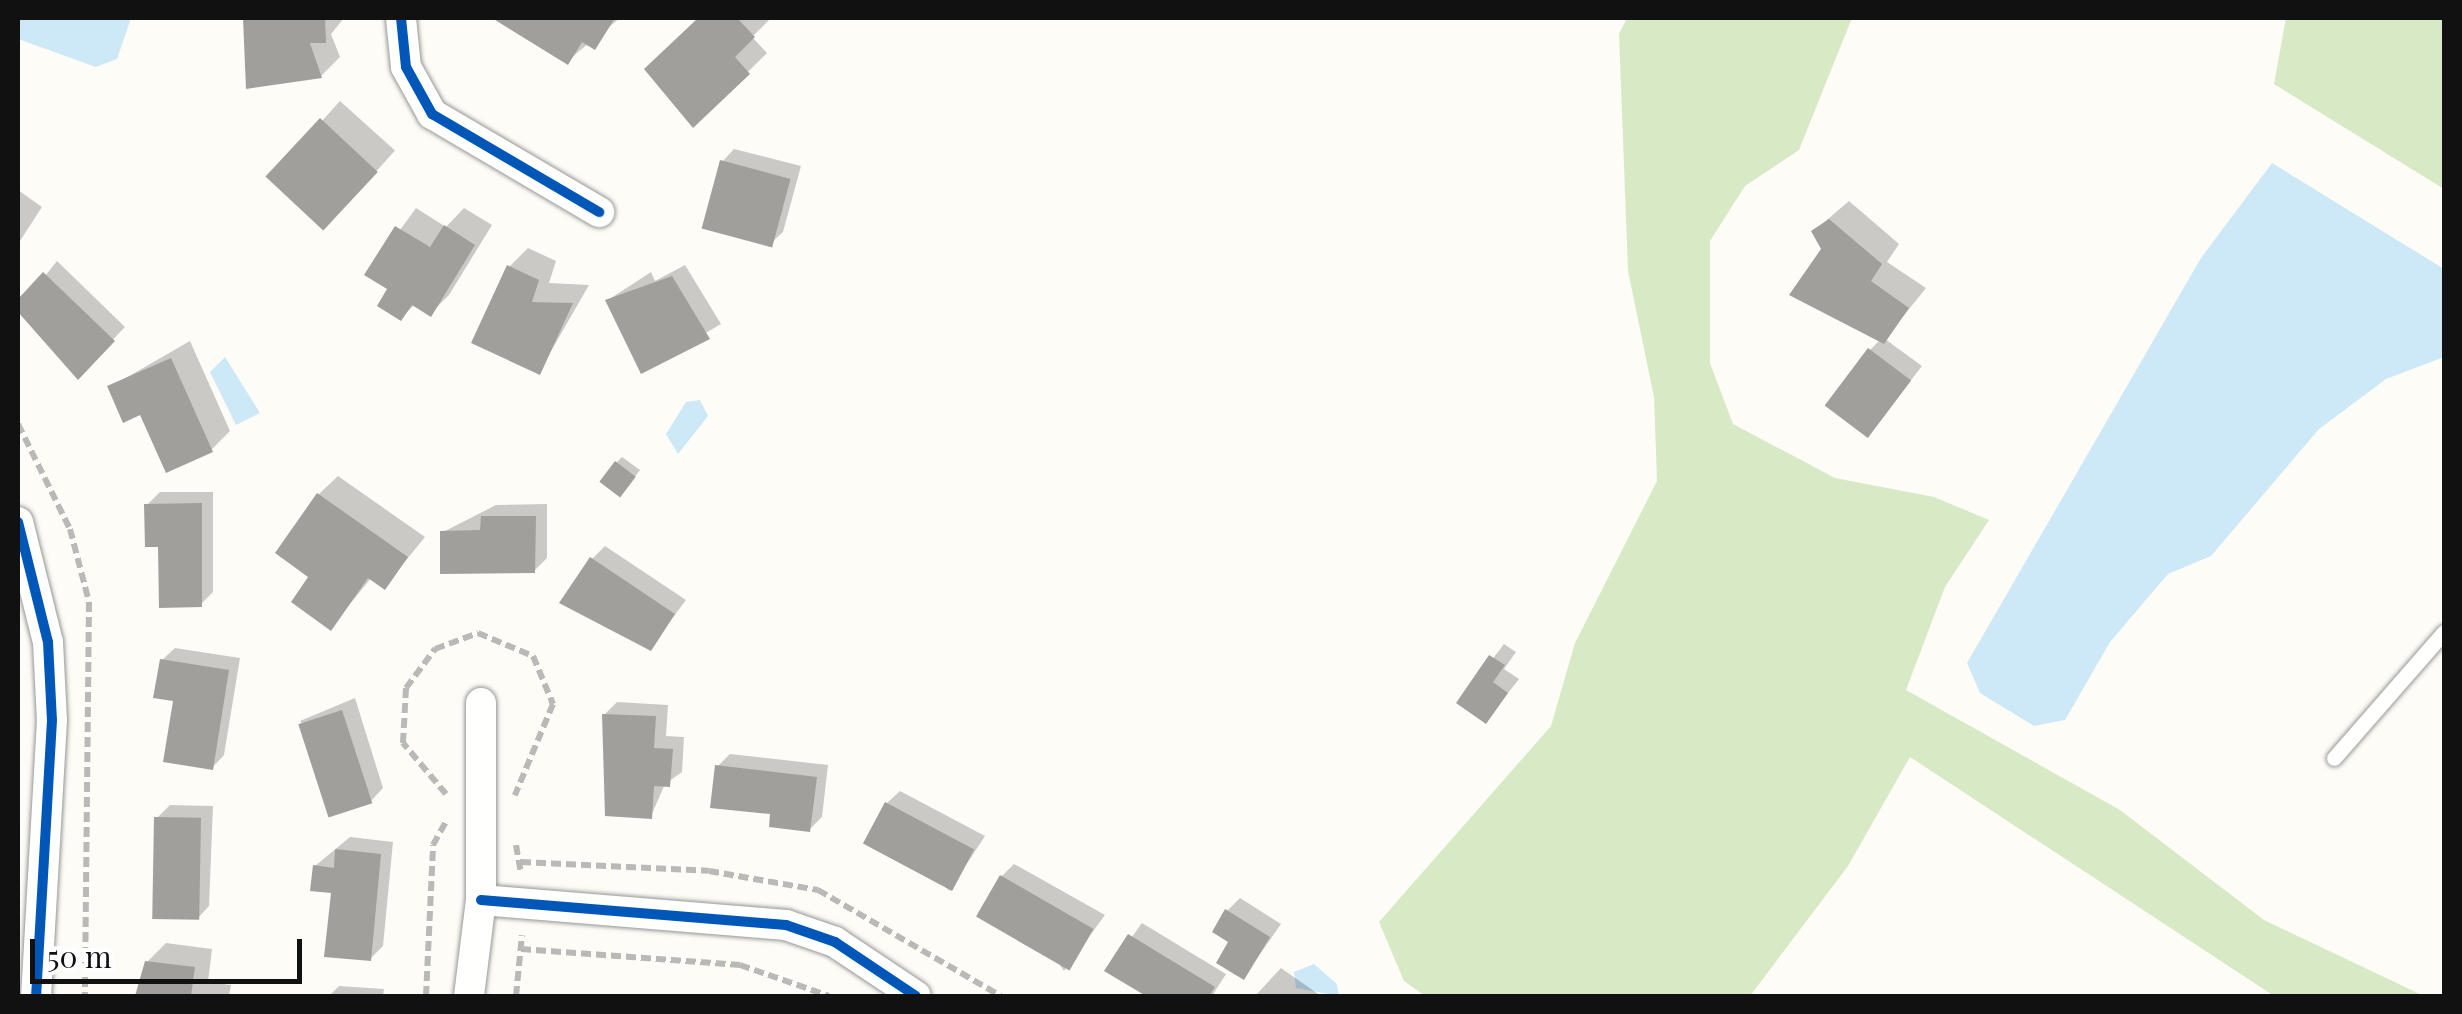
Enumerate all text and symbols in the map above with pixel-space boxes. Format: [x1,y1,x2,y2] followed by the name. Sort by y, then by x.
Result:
[35,919,308,981] scale bar
[47,936,112,976] text: 50 m

